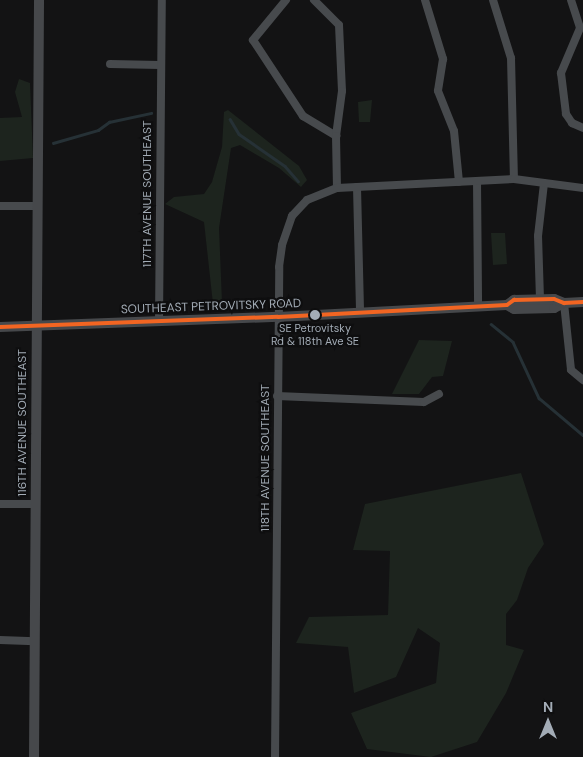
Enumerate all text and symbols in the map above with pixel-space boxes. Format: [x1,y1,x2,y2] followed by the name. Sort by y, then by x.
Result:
[141,121,155,267] street label: 117TH AVENUE SOUTHEAST
[121,297,301,317] street label: SOUTHEAST PETROVITSKY ROAD
[310,310,320,320] marker: SE Petrovitsky Rd & 118th Ave SE
[271,322,359,348] place label: SE Petrovitsky Rd & 118th Ave SE
[16,349,30,497] street label: 116TH AVENUE SOUTHEAST
[259,384,273,532] street label: 118TH AVENUE SOUTHEAST
[523,697,573,747] north arrow
[543,698,553,716] text: N

